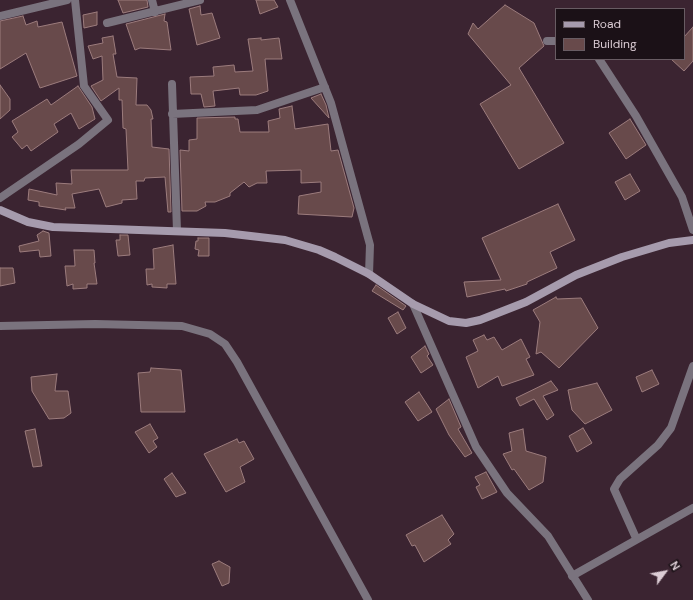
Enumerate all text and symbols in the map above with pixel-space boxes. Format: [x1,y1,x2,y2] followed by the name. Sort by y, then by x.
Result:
[555,8,685,60] legend
[593,16,621,32] text: Road
[593,36,637,52] text: Building
[645,552,685,592] north arrow
[667,559,683,573] text: N

